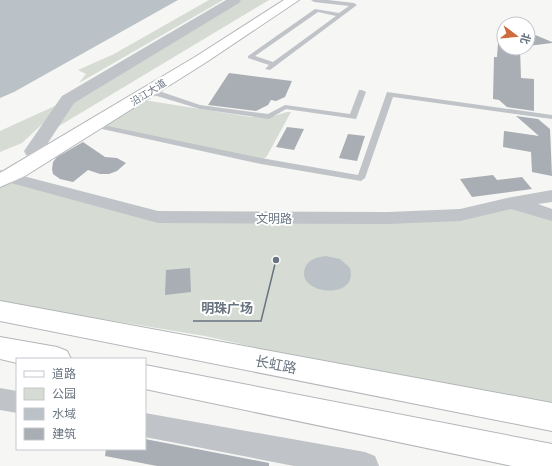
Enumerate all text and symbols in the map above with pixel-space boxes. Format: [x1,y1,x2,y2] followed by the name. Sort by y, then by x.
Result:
[496,16,536,56] north arrow
[518,32,534,46] text: 北
[128,76,168,108] street label: 沿江大道
[256,211,292,225] street label: 文明路
[193,296,261,321] callout: 明珠广场
[201,300,253,316] text: 明珠广场
[254,352,298,376] street label: 长虹路
[16,358,146,450] legend
[52,366,76,380] text: 道路
[52,386,76,400] text: 公园
[52,406,76,420] text: 水域
[52,426,76,440] text: 建筑

